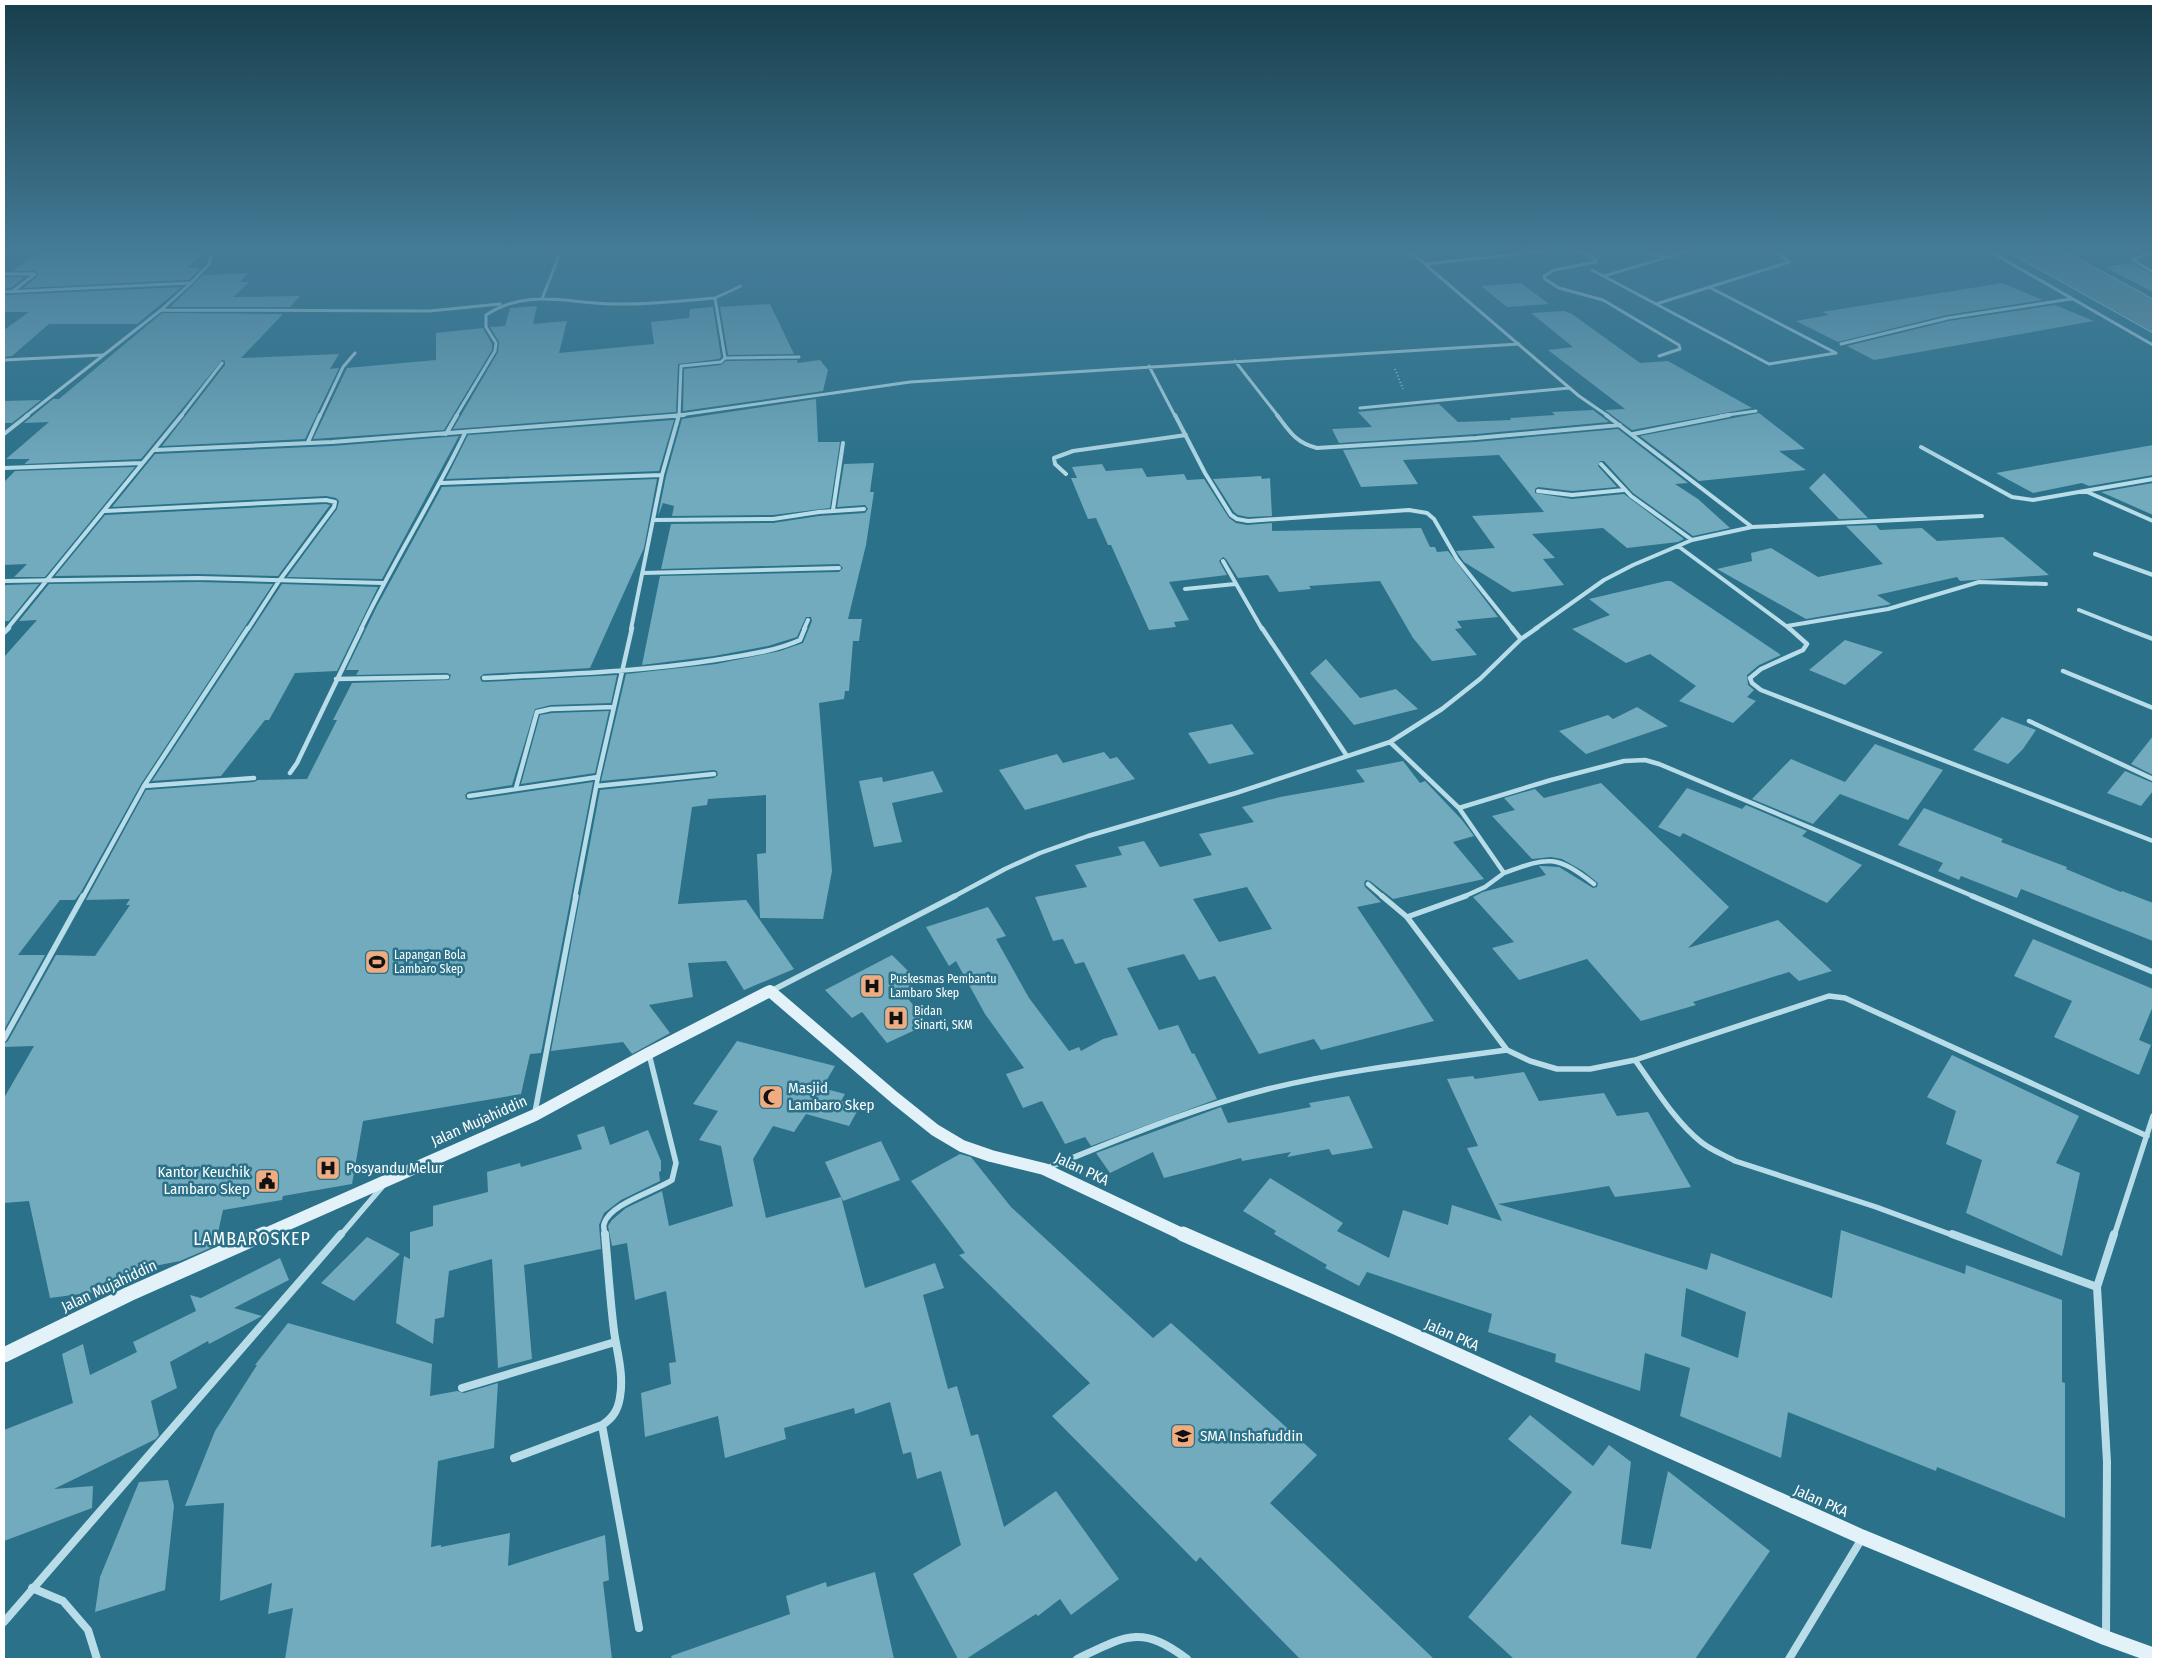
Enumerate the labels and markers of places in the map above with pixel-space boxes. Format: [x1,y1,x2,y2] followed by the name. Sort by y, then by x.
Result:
[394,948,466,976] place label: Lapangan Bola Lambaro Skep
[364,949,390,975] sports icon: Lapangan Bola Lambaro Skep
[890,972,997,1000] place label: Puskesmas Pembantu Lambaro Skep
[859,973,885,999] hospital icon: Puskesmas Pembantu Lambaro Skep
[914,1004,972,1032] place label: Bidan Sinarti, SKM
[883,1005,909,1031] hospital icon: Bidan Sinarti, SKM
[788,1079,875,1114] place label: Masjid Lambaro Skep
[758,1084,784,1110] mosque icon: Masjid Lambaro Skep
[315,1155,341,1181] hospital icon: Posyandu Melur
[346,1159,445,1177] place label: Posyandu Melur
[158,1163,250,1198] place label: Kantor Keuchik Lambaro Skep
[254,1168,280,1194] public building icon: Kantor Keuchik Lambaro Skep
[1170,1423,1196,1449] school or university icon: SMA Inshafuddin
[1200,1427,1303,1445] place label: SMA Inshafuddin

